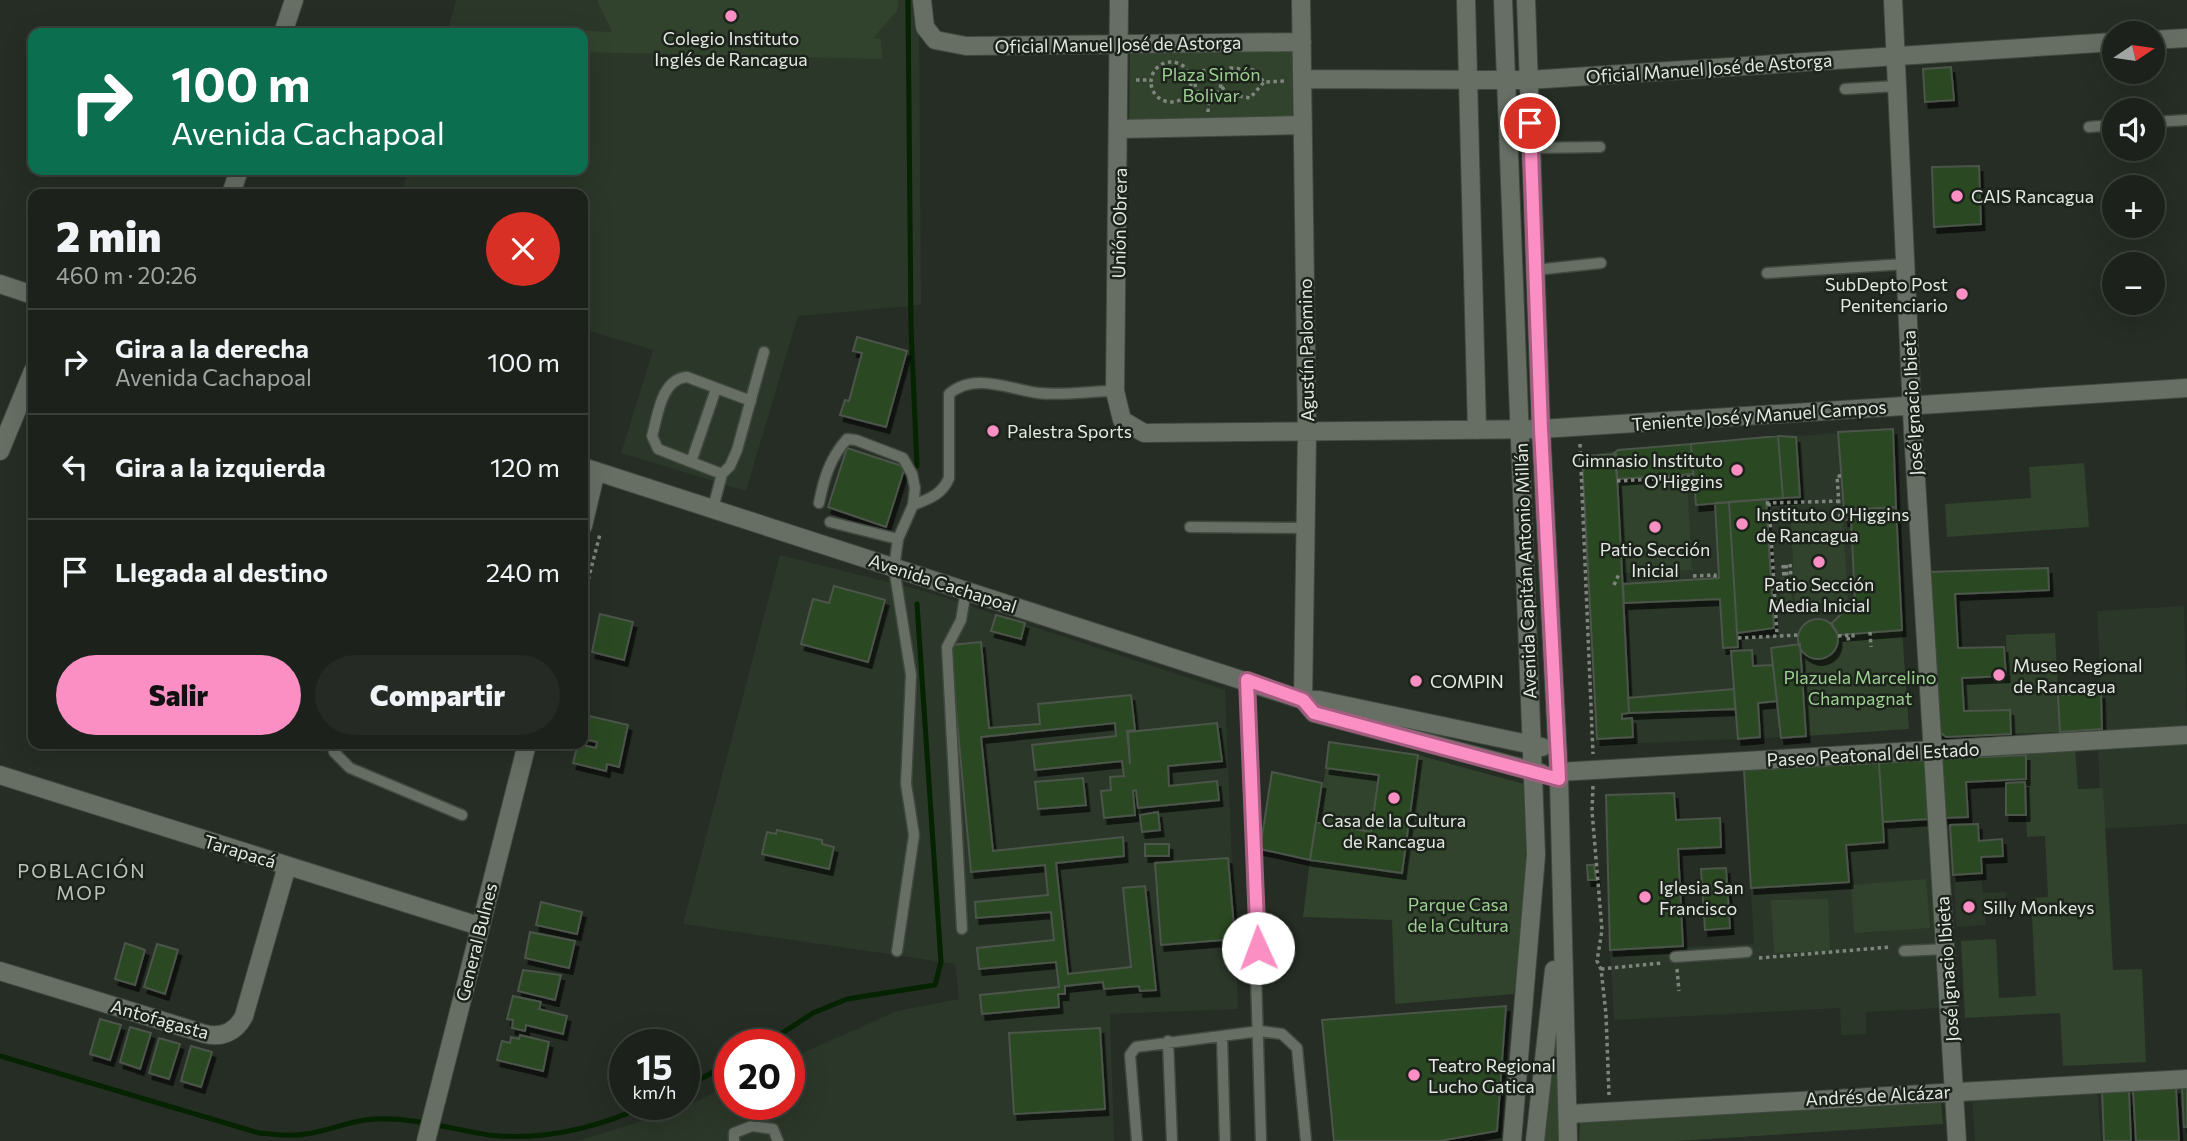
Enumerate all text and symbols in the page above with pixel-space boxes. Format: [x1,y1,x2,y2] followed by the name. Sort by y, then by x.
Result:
[723,8,739,24] marker: Colegio Instituto Inglés de Rancagua
[2102,21,2165,84] north arrow
[2102,21,2165,315] map controls
[654,27,808,70] place label: Colegio Instituto Inglés de Rancagua
[994,31,1242,57] street label: Oficial Manuel José de Astorga
[1585,48,1833,88] street label: Oficial Manuel José de Astorga
[171,52,310,112] text: 100 m
[56,56,147,147] icon: right
[1161,63,1261,106] park label: Plaza Simón Bolivar
[1500,93,1560,153] pin
[2102,98,2165,161] button: sound
[1511,104,1549,142] icon: arrive
[171,112,445,152] text: Avenida Cachapoal
[1107,167,1131,279] street label: Unión Obrera
[2102,175,2165,238] button: +
[1971,185,2094,207] place label: CAIS Rancagua
[1949,188,1965,204] marker: CAIS Rancagua
[56,209,162,261] text: 2 min
[486,212,560,286] button: close
[2102,252,2165,315] button: −
[56,261,197,289] text: 460 m · 20:26
[1825,273,1948,316] place label: SubDepto Post Penitenciario
[1294,278,1318,422] street label: Agustín Palomino
[1954,286,1970,302] marker: SubDepto Post Penitenciario
[1897,330,1927,476] street label: José Ignacio Ibieta
[115,332,309,363] text: Gira a la derecha
[56,343,94,381] icon: right
[487,346,560,377] text: 100 m
[115,363,312,391] text: Avenida Cachapoal
[1631,395,1887,435] street label: Teniente José y Manuel Campos
[1007,420,1132,442] place label: Palestra Sports
[985,423,1001,439] marker: Palestra Sports
[1510,443,1540,699] street label: Avenida Capitán Antonio Millán
[56,448,94,486] icon: left
[1572,449,1723,492] place label: Gimnasio Instituto O'Higgins
[115,451,326,482] text: Gira a la izquierda
[490,451,560,482] text: 120 m
[1729,462,1745,478] marker: Gimnasio Instituto O'Higgins
[1756,503,1909,546] place label: Instituto O'Higgins de Rancagua
[1734,516,1750,532] marker: Instituto O'Higgins de Rancagua
[1647,519,1663,535] marker: Patio Sección Inicial
[1600,538,1710,581] place label: Patio Sección Inicial
[866,549,1020,617] street label: Avenida Cachapoal
[56,553,94,591] icon: arrive
[1811,554,1827,570] marker: Patio Sección Media Inicial
[115,556,328,587] text: Llegada al destino
[486,556,560,587] text: 240 m
[1764,573,1874,616] place label: Patio Sección Media Inicial
[2013,654,2143,697] place label: Museo Regional de Rancagua
[56,655,301,735] button: Salir
[315,655,560,735] button: Compartir
[1783,666,1937,709] park label: Plazuela Marcelino Champagnat
[1991,667,2007,683] marker: Museo Regional de Rancagua
[1430,670,1504,692] place label: COMPIN
[1408,673,1424,689] marker: COMPIN
[1766,737,1980,771] street label: Paseo Peatonal del Estado
[1386,790,1402,806] marker: Casa de la Cultura de Rancagua
[1322,809,1466,852] place label: Casa de la Cultura de Rancagua
[201,830,279,872] street label: Tarapacá
[17,858,147,904] district label: POBLACIÓN MOP
[1659,876,1744,919] place label: Iglesia San Francisco
[451,881,501,1003] street label: General Bulnes
[1637,889,1653,905] marker: Iglesia San Francisco
[1407,893,1509,936] park label: Parque Casa de la Cultura
[1931,896,1963,1042] street label: José Ignacio Ibieta
[1983,896,2094,918] place label: Silly Monkeys
[1961,899,1977,915] marker: Silly Monkeys
[1221,911,1295,985] position arrow
[108,995,212,1043] street label: Antofagasta
[714,1029,805,1120] speed limit sign: 20
[636,1044,673,1087] text: 15
[1428,1054,1556,1097] place label: Teatro Regional Lucho Gatica
[1406,1067,1422,1083] marker: Teatro Regional Lucho Gatica
[1805,1080,1951,1110] street label: Andrés de Alcázar
[633,1081,676,1103] text: km/h

